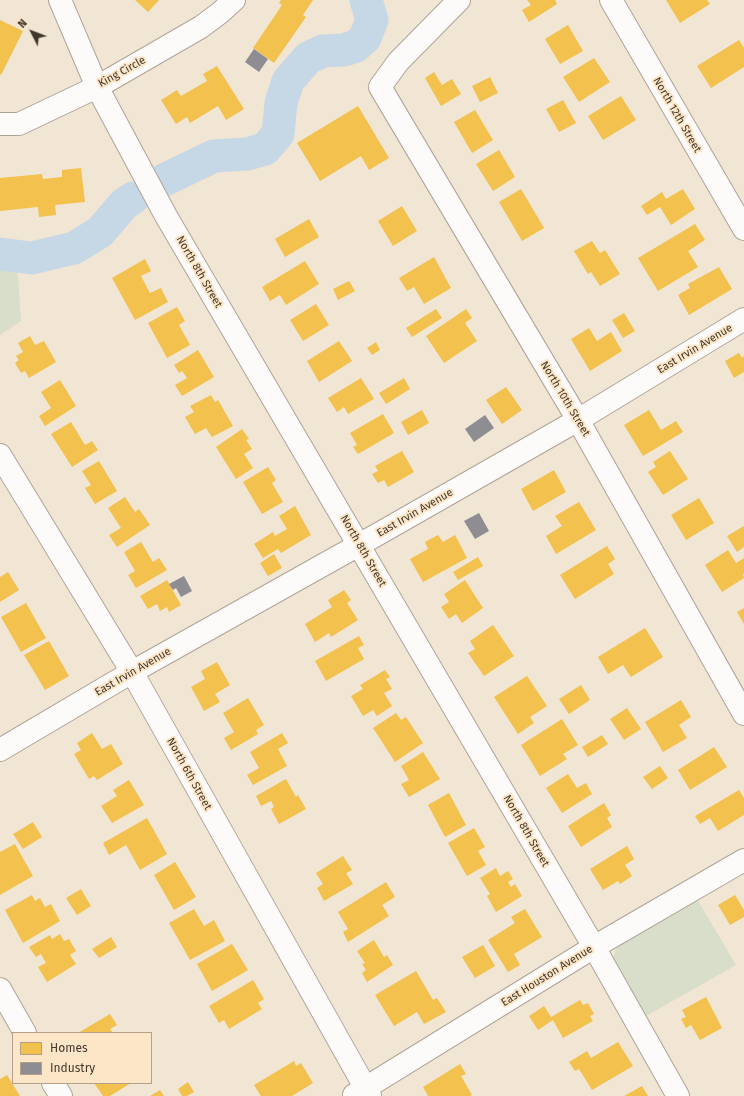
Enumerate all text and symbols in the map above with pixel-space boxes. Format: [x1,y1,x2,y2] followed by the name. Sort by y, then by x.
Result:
[12,12,52,52] north arrow
[15,17,30,31] text: N
[96,54,148,90] street label: King Circle
[650,75,704,155] street label: North 12th Street
[173,234,225,310] street label: North 8th Street
[655,321,735,377] street label: East Irvin Avenue
[537,359,593,439] street label: North 10th Street
[375,486,455,540] street label: East Irvin Avenue
[337,513,389,589] street label: North 8th Street
[93,645,173,699] street label: East Irvin Avenue
[164,736,214,812] street label: North 6th Street
[500,793,552,869] street label: North 8th Street
[499,943,595,1009] street label: East Houston Avenue
[12,1032,152,1084] legend
[50,1041,88,1055] text: Homes
[50,1061,95,1075] text: Industry

